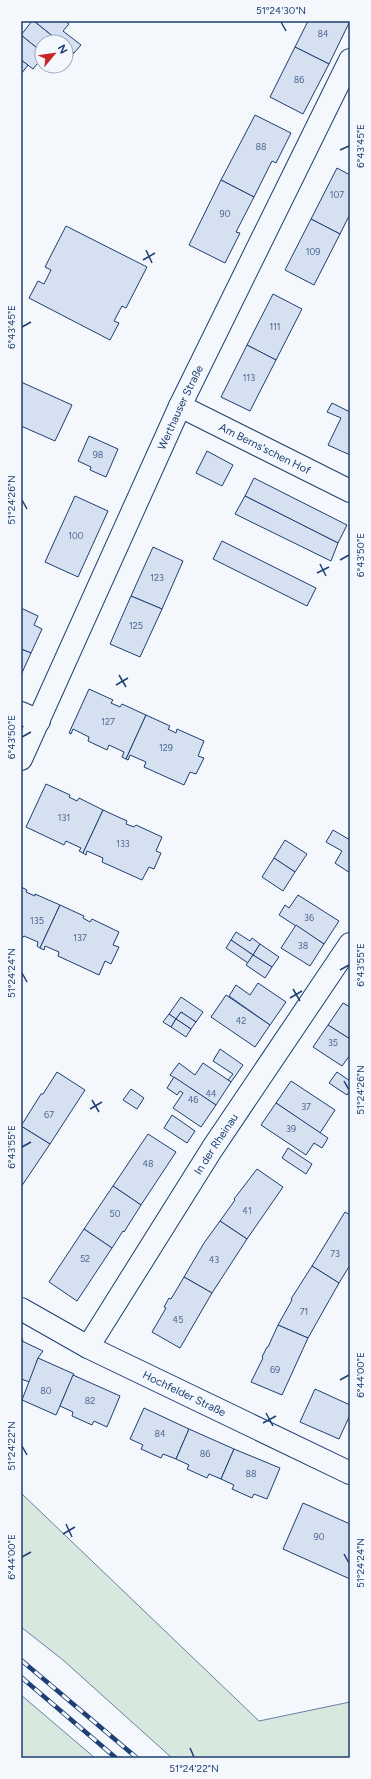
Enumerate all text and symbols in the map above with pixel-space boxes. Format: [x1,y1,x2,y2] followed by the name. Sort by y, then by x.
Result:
[256,4,306,17] text: 51°24'30"N
[317,28,329,39] house number: 84
[34,34,74,74] north arrow
[55,43,70,56] text: N
[294,74,304,85] house number: 86
[354,124,367,168] text: 6°43'45"E
[255,141,267,152] house number: 88
[330,189,344,200] house number: 107
[220,208,231,219] house number: 90
[306,246,320,257] house number: 109
[5,305,18,349] text: 6°43'45"E
[269,321,281,332] house number: 111
[155,363,206,452] street label: Werthauser Straße
[243,372,255,383] house number: 113
[217,421,313,478] street label: Am Berns'schen Hof
[93,449,104,460] house number: 98
[5,475,18,525] text: 51°24'26"N
[68,530,84,541] house number: 100
[354,533,367,577] text: 6°43'50"E
[150,572,164,583] house number: 123
[129,620,143,631] house number: 125
[5,715,18,759] text: 6°43'50"E
[101,716,115,727] house number: 127
[159,742,173,753] house number: 129
[58,812,70,823] house number: 131
[116,838,130,849] house number: 133
[304,912,314,923] house number: 36
[30,915,44,926] house number: 135
[73,932,87,943] house number: 137
[298,940,309,951] house number: 38
[354,943,367,987] text: 6°43'55"E
[5,948,18,998] text: 51°24'24"N
[236,1015,246,1026] house number: 42
[328,1037,338,1048] house number: 35
[354,1065,367,1115] text: 51°24'26"N
[205,1088,217,1099] house number: 44
[188,1094,198,1105] house number: 46
[301,1101,311,1112] house number: 37
[44,1109,54,1120] house number: 67
[192,1111,241,1177] street label: In der Rheinau
[286,1123,296,1134] house number: 39
[5,1125,18,1169] text: 6°43'55"E
[142,1158,154,1169] house number: 48
[242,1205,252,1216] house number: 41
[110,1208,121,1219] house number: 50
[330,1248,340,1259] house number: 73
[80,1253,90,1264] house number: 52
[209,1254,219,1265] house number: 43
[300,1306,308,1317] house number: 71
[173,1314,183,1325] house number: 45
[354,1352,367,1398] text: 6°44'00"E
[270,1364,280,1375] house number: 69
[141,1368,228,1419] street label: Hochfelder Straße
[40,1385,52,1396] house number: 80
[85,1395,95,1406] house number: 82
[5,1421,18,1471] text: 51°24'22"N
[154,1428,166,1439] house number: 84
[200,1448,210,1459] house number: 86
[245,1468,257,1479] house number: 88
[314,1531,325,1542] house number: 90
[5,1534,18,1580] text: 6°44'00"E
[354,1538,367,1588] text: 51°24'24"N
[169,1762,219,1775] text: 51°24'22"N

